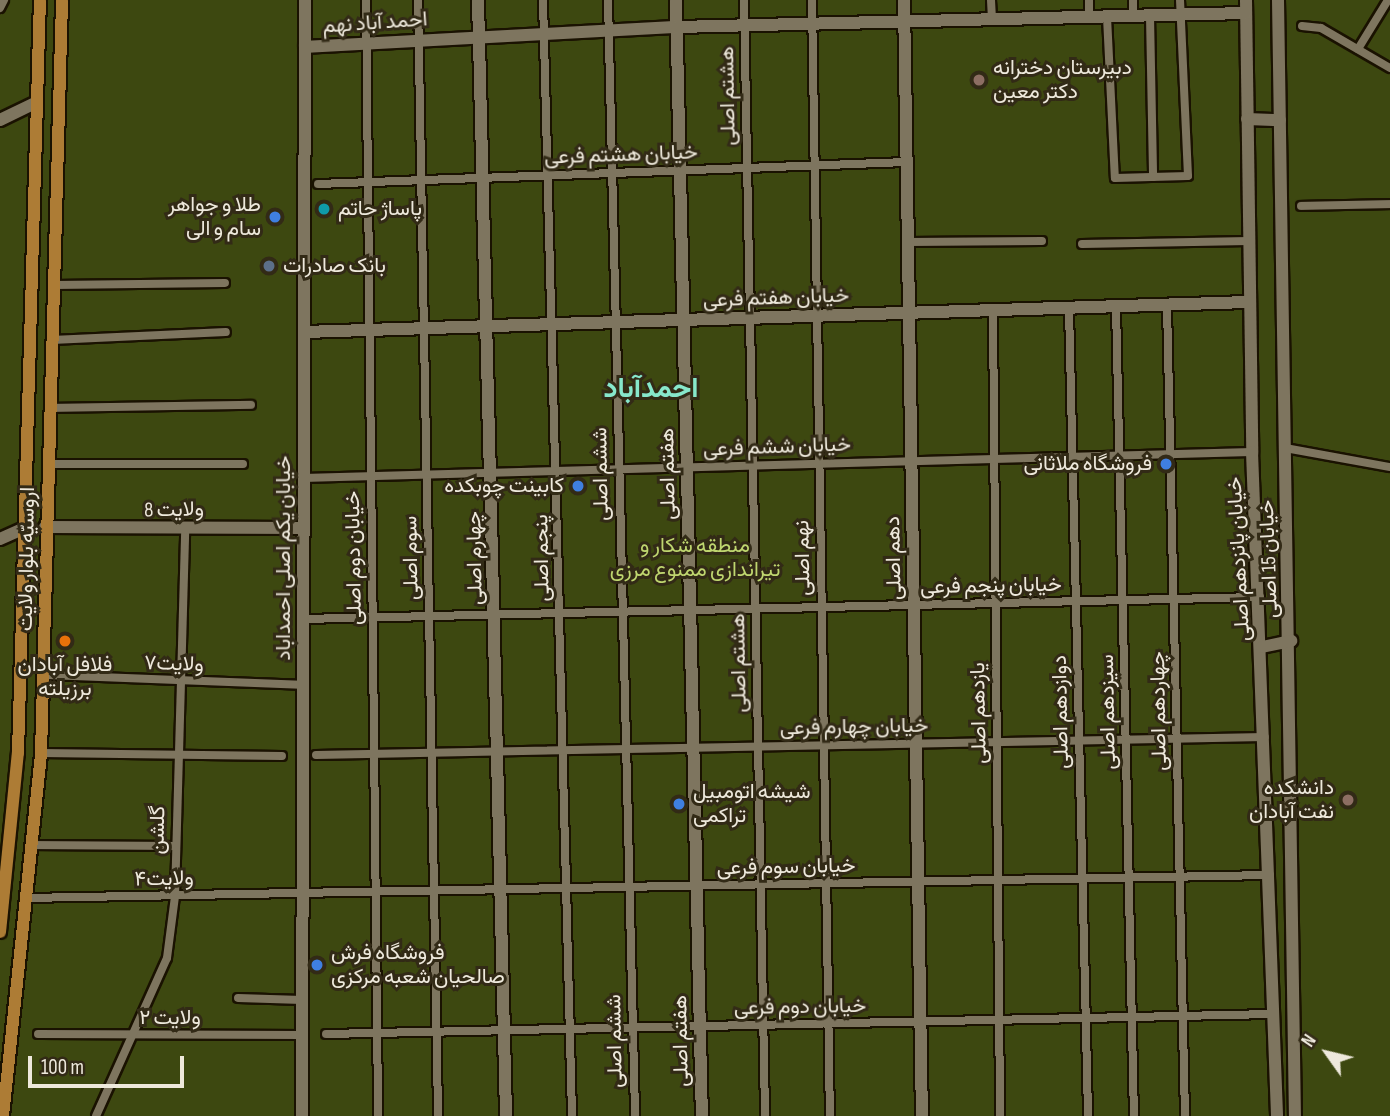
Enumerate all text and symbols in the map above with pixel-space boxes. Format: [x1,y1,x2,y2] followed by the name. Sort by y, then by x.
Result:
[322,7,428,39] street label: احمد آباد نهم
[715,46,741,146] street label: هشتم اصلی
[993,55,1132,105] place label: دبیرستان دخترانه دکتر معین
[971,72,987,88] marker: دبیرستان دخترانه دکتر معین
[544,140,698,170] street label: خیابان هشتم فرعی
[168,192,261,242] place label: طلا و جواهر سام و الی
[338,196,422,222] place label: پاساژ حاتم
[316,201,332,217] marker: پاساژ حاتم
[267,209,283,225] marker: طلا و جواهر سام و الی
[283,253,386,279] place label: بانک صادرات
[261,258,277,274] marker: بانک صادرات
[702,283,850,313] street label: خیابان هفتم فرعی
[604,372,698,406] district label: احمدآباد
[588,427,614,521] street label: ششم اصلی
[655,428,681,520] street label: هفتم اصلی
[703,432,851,462] street label: خیابان ششم فرعی
[1023,451,1152,477] place label: فروشگاه ملاثانی
[271,455,297,661] street label: خیابان یکم اصلی احمداباد
[1158,456,1174,472] marker: فروشگاه ملاثانی
[444,473,564,499] place label: كابينت چوبكده
[1222,476,1256,642] street label: خیابان پانزدهم اصلی
[570,478,586,494] marker: كابينت چوبكده
[13,487,41,631] street label: اروسیّه بلوار ولایت
[340,491,368,625] street label: خیابان دوم اصلی
[144,497,204,523] street label: ولایت 8
[1254,499,1284,619] street label: خیابان 15 اصلی
[462,511,488,605] street label: چهارم اصلی
[529,514,555,602] street label: پنجم اصلی
[398,516,424,600] street label: سوم اصلی
[881,516,907,600] street label: دهم اصلی
[790,520,816,596] street label: نهم اصلی
[610,533,780,583] park label: منطقه شکار و تیراندازی ممنوع مرزی
[920,572,1062,600] street label: خیابان پنجم فرعی
[726,613,752,713] street label: هشتم اصلی
[57,633,73,649] marker: فلافل آبادان برزیلته
[144,650,204,678] street label: ولایت۷
[1145,651,1173,771] street label: چهاردهم اصلی
[18,652,112,702] place label: فلافل آبادان برزیلته
[1094,654,1122,770] street label: سیزدهم اصلی
[1047,655,1075,769] street label: دوازدهم اصلی
[966,662,992,764] street label: یازدهم اصلی
[780,713,928,741] street label: خیابان چهارم فرعی
[1249,775,1334,825] place label: دانشکده نفت آبادان
[693,779,811,829] place label: شیشه اتومبیل تراکمی
[1340,792,1356,808] marker: دانشکده نفت آبادان
[671,796,687,812] marker: شیشه اتومبیل تراکمی
[145,805,171,855] street label: گلشن
[716,853,856,881] street label: خیابان سوم فرعی
[134,866,194,892] street label: ولایت۴
[331,940,505,990] place label: فروشگاه فرش صالحیان شعبه مرکزی
[309,957,325,973] marker: فروشگاه فرش صالحیان شعبه مرکزی
[734,993,866,1021] street label: خیابان دوم فرعی
[602,994,628,1088] street label: ششم اصلی
[668,995,694,1087] street label: هفتم اصلی
[139,1005,201,1031] street label: ولایت ۲
[1292,1018,1362,1088] north arrow
[1297,1030,1322,1052] text: N
[32,1042,187,1086] scale bar
[41,1055,84,1080] text: 100 m

